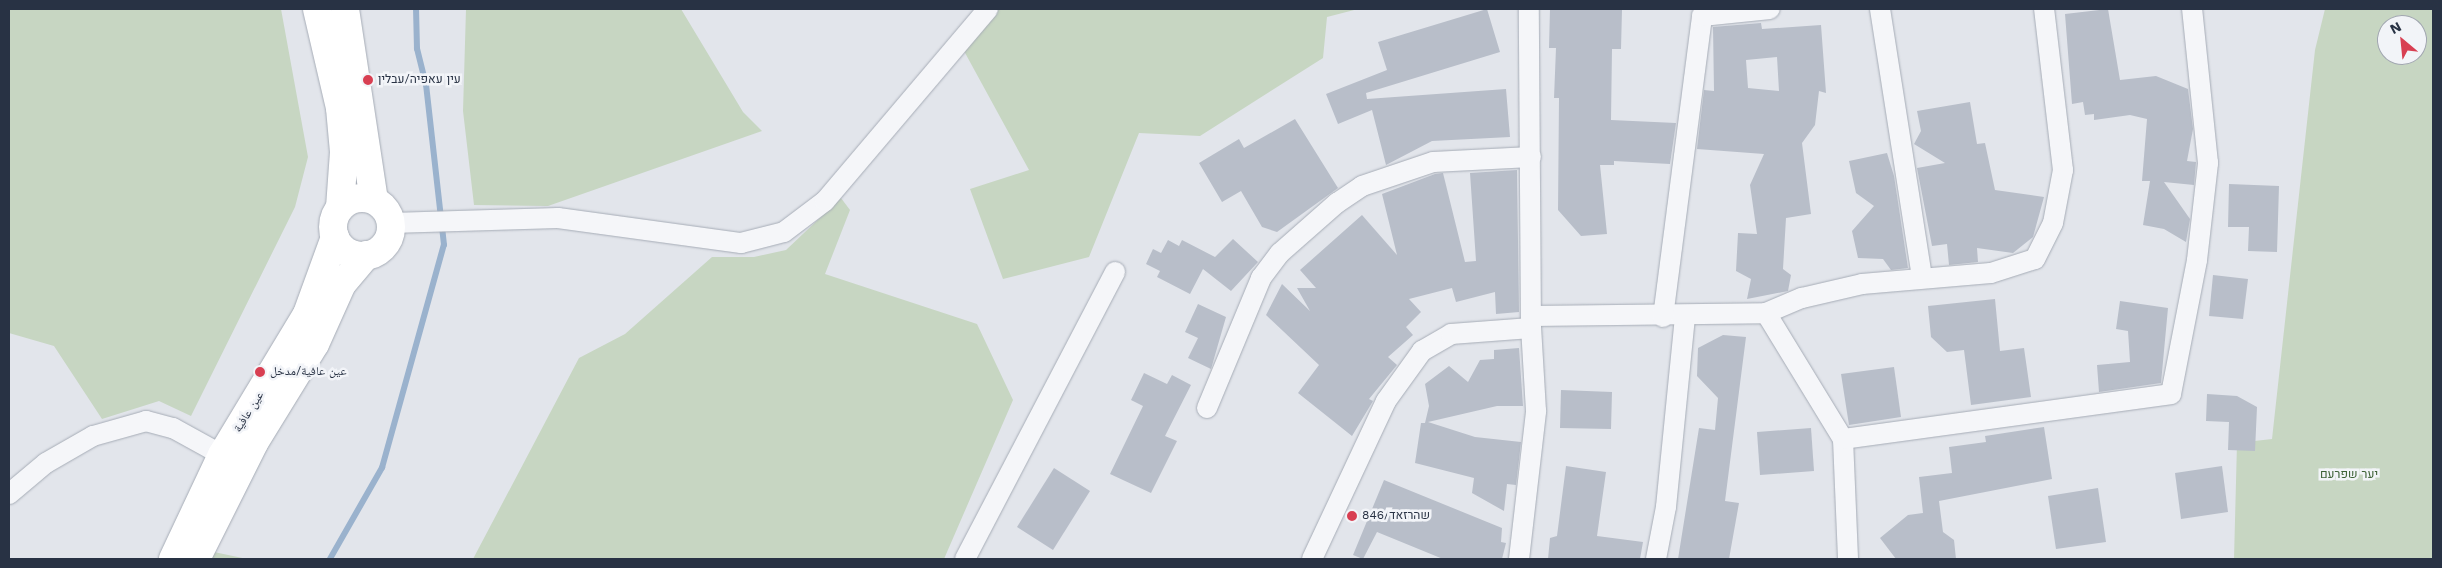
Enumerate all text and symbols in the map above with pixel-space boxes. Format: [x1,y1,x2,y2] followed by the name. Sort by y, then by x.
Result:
[2377,15,2427,65] north arrow
[2387,18,2404,37] text: N
[378,73,461,87] place label: עין עאפיה/עבלין
[362,74,374,86] marker: עין עאפיה/עבלין
[270,365,346,379] place label: عين عافية/مدخل
[254,366,266,378] marker: عين عافية/مدخل
[231,389,267,435] street label: عين عافية
[2320,468,2378,482] park label: יער שפרעם
[1362,509,1430,523] place label: 846/שהרזאד
[1346,510,1358,522] marker: 846/שהרזאד

